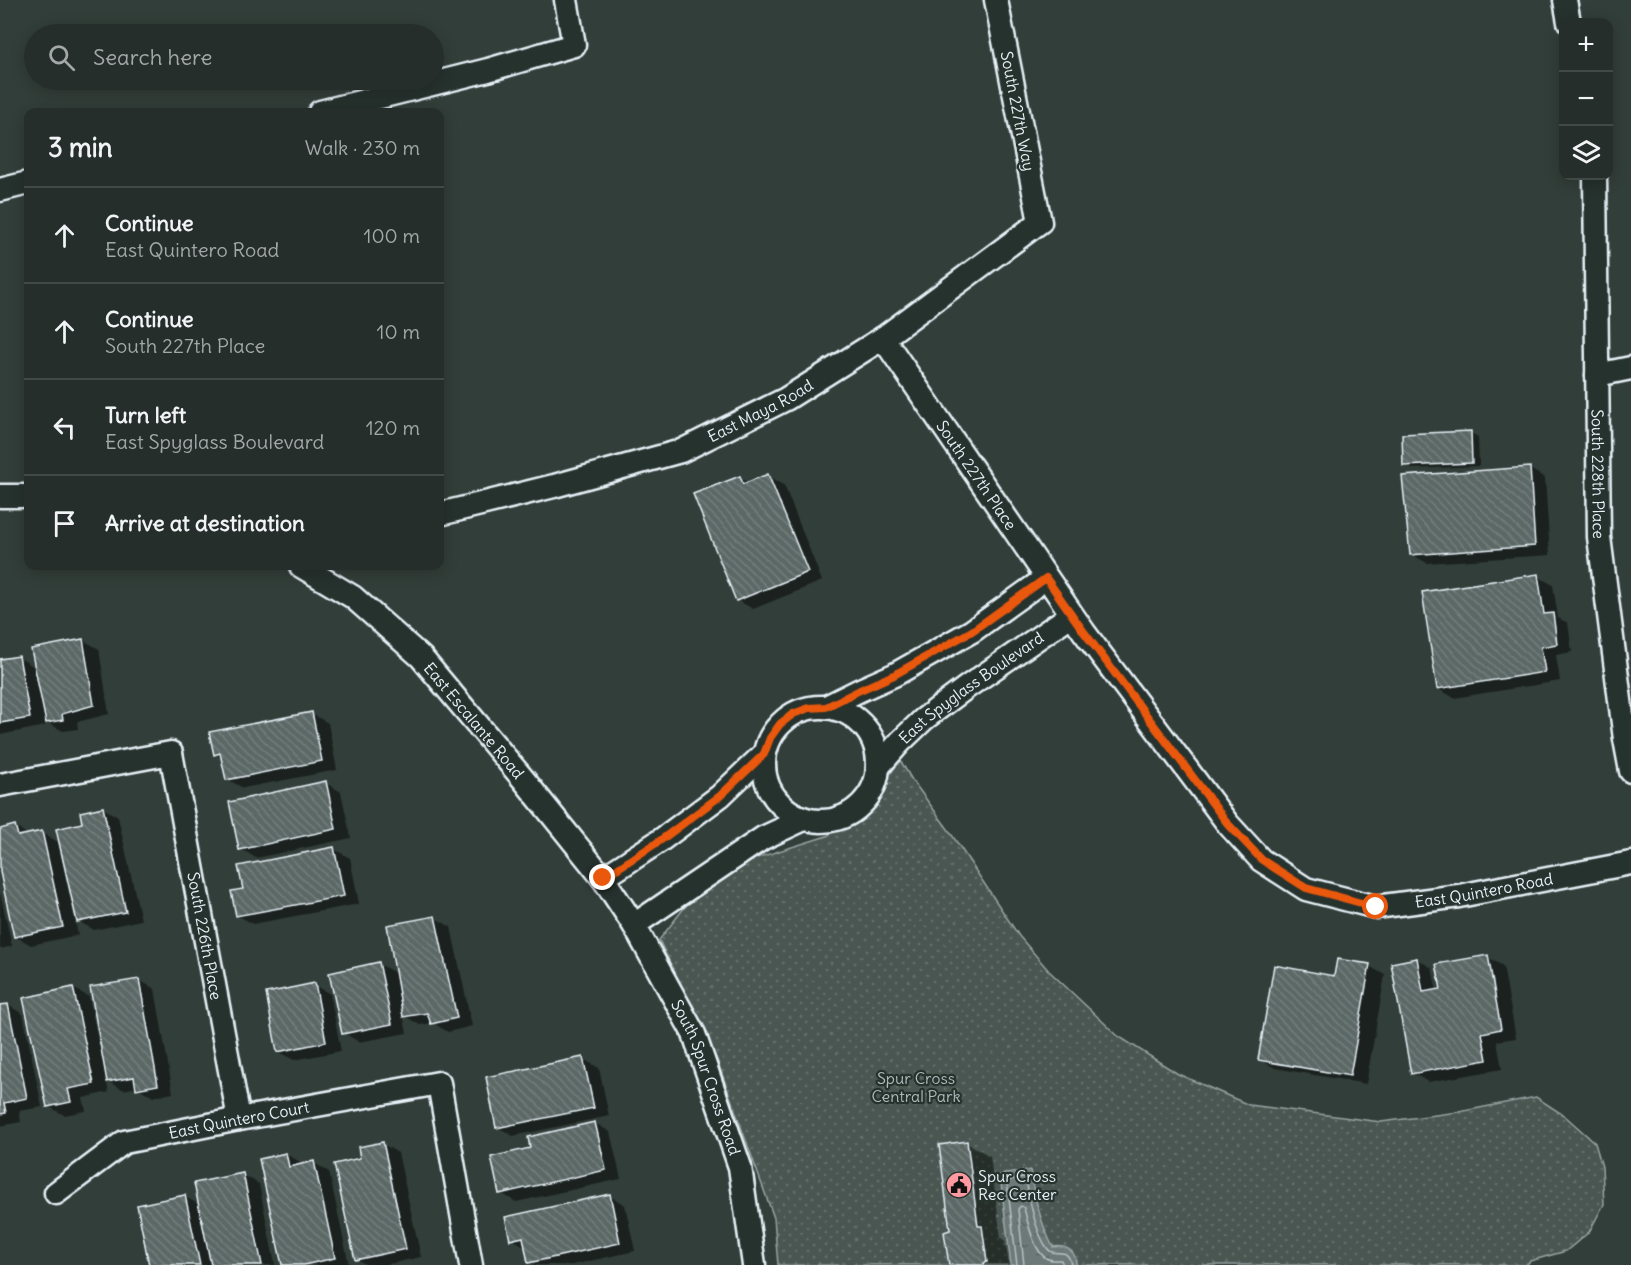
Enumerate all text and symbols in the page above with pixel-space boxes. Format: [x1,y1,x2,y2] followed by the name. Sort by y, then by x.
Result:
[1559,18,1613,180] map controls
[1559,18,1613,72] button: +
[24,24,444,90] search box
[45,41,78,74] icon: search
[93,43,212,71] text: Search here
[997,49,1039,173] street label: South 227th Way
[1559,72,1613,126] button: −
[1559,126,1613,180] button: layers
[48,131,113,164] text: 3 min
[305,135,420,160] text: Walk · 230 m
[105,209,194,237] text: Continue
[48,219,81,252] icon: ahead
[363,223,420,248] text: 100 m
[105,237,279,262] text: East Quintero Road
[105,305,194,333] text: Continue
[48,315,81,348] icon: ahead
[377,319,420,344] text: 10 m
[105,333,265,358] text: South 227th Place
[704,375,817,446] street label: East Maya Road
[105,401,186,429] text: Turn left
[1588,409,1609,539] street label: South 228th Place
[48,411,81,444] icon: left
[366,415,420,440] text: 120 m
[932,416,1021,534] street label: South 227th Place
[105,429,324,454] text: East Spyglass Boulevard
[48,507,81,540] icon: arrive
[105,509,305,537] text: Arrive at destination
[894,627,1047,748] street label: East Spyglass Boulevard
[420,658,529,783] street label: East Escalante Road
[589,864,615,890] route end
[1414,868,1554,912] street label: East Quintero Road
[183,870,227,1002] street label: South 226th Place
[1362,893,1388,919] route start
[667,996,745,1158] street label: South Spur Cross Road
[871,1068,961,1106] park label: Spur Cross Central Park
[167,1096,311,1143] street label: East Quintero Court
[978,1166,1057,1204] place label: Spur Cross Rec Center
[944,1170,974,1200] public building icon: Spur Cross Rec Center

